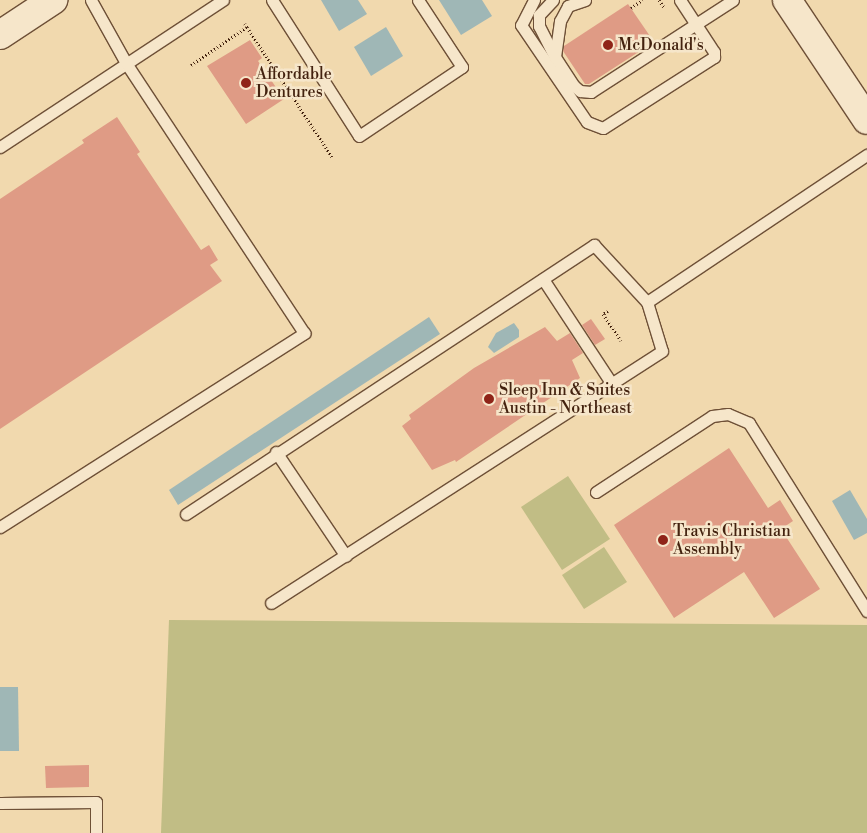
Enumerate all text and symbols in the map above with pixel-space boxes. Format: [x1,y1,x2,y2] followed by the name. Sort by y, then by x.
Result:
[618,35,704,55] place label: McDonald's
[602,39,614,51] marker: McDonald's
[256,64,332,102] place label: Affordable Dentures
[240,77,252,89] marker: Affordable Dentures
[499,380,632,418] place label: Sleep Inn & Suites Austin - Northeast
[483,393,495,405] marker: Sleep Inn & Suites Austin - Northeast
[673,521,791,559] place label: Travis Christian Assembly
[657,534,669,546] marker: Travis Christian Assembly

